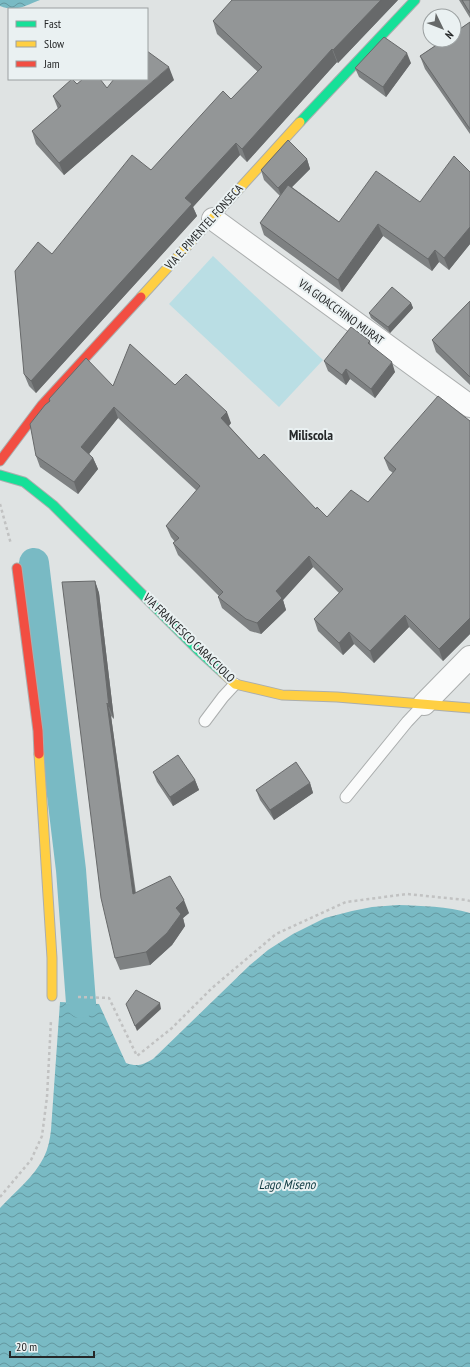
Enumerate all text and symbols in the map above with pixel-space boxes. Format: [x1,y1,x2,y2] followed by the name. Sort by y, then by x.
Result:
[8,8,148,80] legend
[422,8,462,48] north arrow
[44,16,62,31] text: Fast
[442,28,456,42] text: N
[44,36,65,51] text: Slow
[43,56,60,71] text: Jam
[161,181,246,273] street label: VIA E. PIMENTEL FONSECA
[295,275,387,348] street label: VIA GIOACCHINO MURAT
[289,426,333,444] district label: Miliscola
[140,589,239,686] street label: VIA FRANCESCO CARACCIOLO
[259,1176,317,1193] water label: Lago Miseno
[10,1333,94,1359] scale bar
[16,1339,37,1354] text: 20 m

